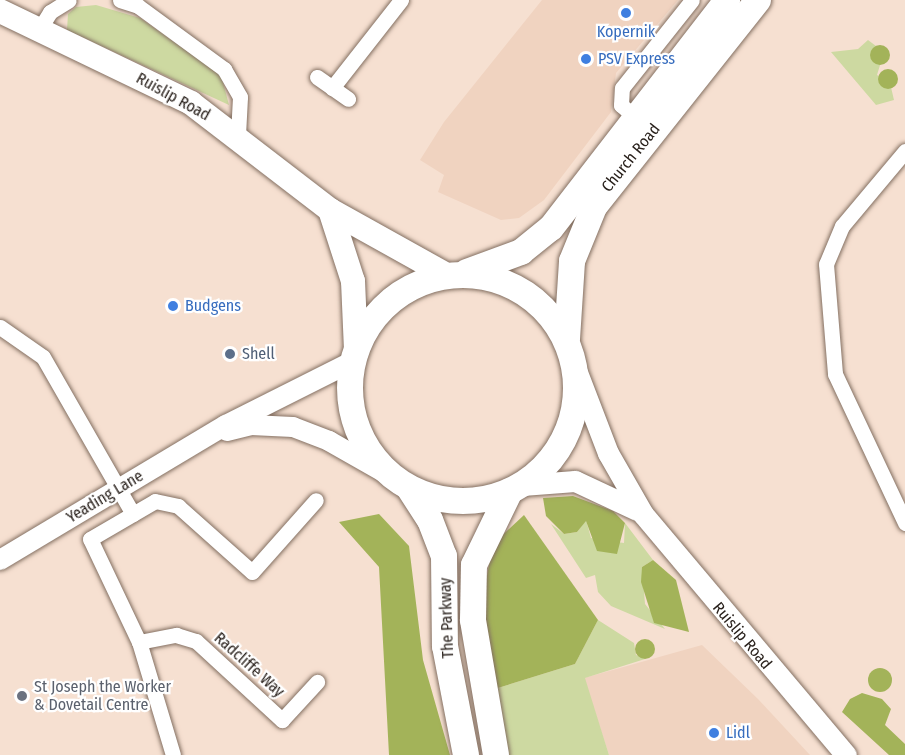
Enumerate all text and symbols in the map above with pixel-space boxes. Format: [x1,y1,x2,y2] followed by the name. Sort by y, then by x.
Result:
[619,6,633,20] marker: Kopernik
[597,22,655,42] place label: Kopernik
[598,49,675,69] place label: PSV Express
[579,52,593,66] marker: PSV Express
[133,69,213,125] street label: Ruislip Road
[598,120,664,196] street label: Church Road
[185,296,241,316] place label: Budgens
[166,299,180,313] marker: Budgens
[242,344,275,364] place label: Shell
[223,347,237,361] marker: Shell
[63,467,147,527] street label: Yeading Lane
[436,577,458,659] street label: The Parkway
[708,599,776,673] street label: Ruislip Road
[210,629,288,701] street label: Radcliffe Way
[34,677,171,715] place label: St Joseph the Worker & Dovetail Centre
[15,689,29,703] marker: St Joseph the Worker & Dovetail Centre
[726,723,750,743] place label: Lidl
[707,726,721,740] marker: Lidl

